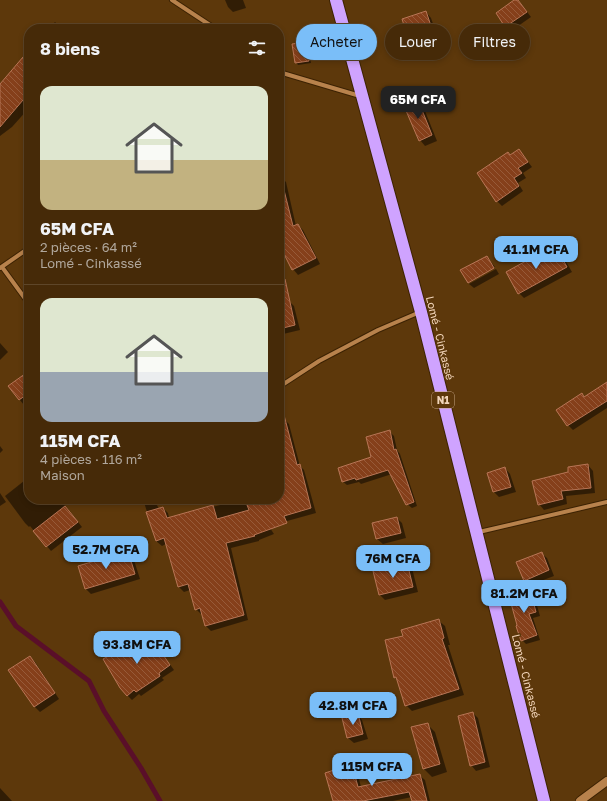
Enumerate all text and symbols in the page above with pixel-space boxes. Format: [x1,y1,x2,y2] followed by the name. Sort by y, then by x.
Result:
[296,24,377,60] chip: Acheter
[385,24,451,60] chip: Louer
[459,24,530,60] chip: Filtres
[246,37,268,59] icon: filters
[40,38,100,59] text: 8 biens
[381,86,455,120] pin: 65M CFA
[390,91,446,107] text: 65M CFA
[118,112,190,184] icon: home
[40,218,114,239] text: 65M CFA
[490,236,582,270] pin: 41.1M CFA
[40,239,137,255] text: 2 pièces · 64 m²
[503,241,569,257] text: 41.1M CFA
[40,255,142,271] text: Lomé - Cinkassé
[424,295,457,381] street label: Lomé - Cinkassé
[118,324,190,396] icon: home
[432,392,454,408] road number: N1
[40,430,121,451] text: 115M CFA
[40,451,142,467] text: 4 pièces · 116 m²
[40,467,85,483] text: Maison
[60,536,152,570] pin: 52.7M CFA
[72,541,140,557] text: 52.7M CFA
[356,545,430,579] pin: 76M CFA
[365,550,421,566] text: 76M CFA
[478,580,570,614] pin: 81.2M CFA
[490,585,558,601] text: 81.2M CFA
[91,631,183,665] pin: 93.8M CFA
[510,633,543,719] street label: Lomé - Cinkassé
[102,636,172,652] text: 93.8M CFA
[307,692,399,726] pin: 42.8M CFA
[319,697,387,713] text: 42.8M CFA
[331,753,413,787] pin: 115M CFA
[341,758,403,774] text: 115M CFA

